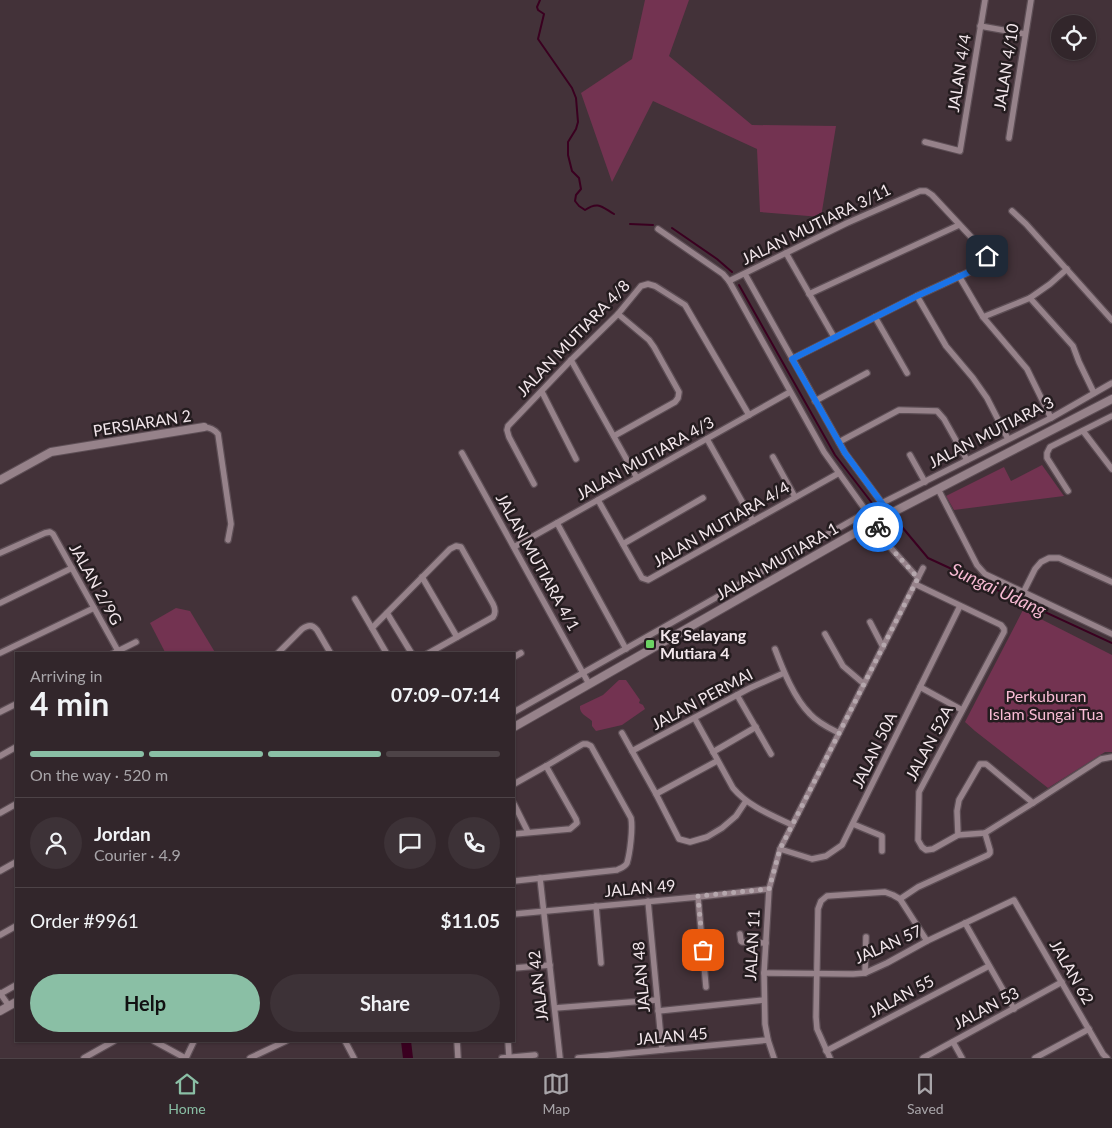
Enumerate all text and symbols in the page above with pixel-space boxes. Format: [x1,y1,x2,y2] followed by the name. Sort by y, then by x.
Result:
[1051,15,1096,60] map controls
[1051,15,1096,60] button: locate
[989,22,1022,112] street label: JALAN 4/10
[943,33,974,113] street label: JALAN 4/4
[738,179,893,268] street label: JALAN MUTIARA 3/11
[966,235,1008,277] pin
[973,242,1001,270] icon: home
[512,276,633,400] street label: JALAN MUTIARA 4/8
[925,392,1057,471] street label: JALAN MUTIARA 3
[91,405,192,440] street label: PERSIARAN 2
[573,412,717,503] street label: JALAN MUTIARA 4/3
[649,477,792,570] street label: JALAN MUTIARA 4/4
[493,490,584,634] street label: JALAN MUTIARA 4/1
[853,502,903,552] courier
[864,513,892,541] icon: bike
[712,518,841,603] street label: JALAN MUTIARA 1
[66,540,127,628] street label: JALAN 2/9G
[947,557,1050,621] water label: Sungai Udang
[660,625,747,662] place label: Kg Selayang Mutiara 4
[644,638,656,650] marker: Kg Selayang Mutiara 4
[648,664,756,733] street label: JALAN PERMAI
[30,666,103,685] text: Arriving in
[391,683,500,706] text: 07:09–07:14
[30,684,109,723] text: 4 min
[989,686,1103,723] park label: Perkuburan Islam Sungai Tua
[901,702,956,784] street label: JALAN 52A
[847,709,900,791] street label: JALAN 50A
[30,765,168,784] text: On the way · 520 m
[30,817,82,869] button: person
[384,817,436,869] button: chat
[448,817,500,869] button: phone
[94,822,151,845] text: Jordan
[94,845,181,864] text: Courier · 4.9
[604,875,676,900] street label: JALAN 49
[30,909,139,932] text: Order #9961
[440,909,500,932] text: $11.05
[740,909,763,981] street label: JALAN 11
[851,920,924,967] street label: JALAN 57
[682,929,724,971] pin
[689,936,717,964] icon: bag
[1046,936,1099,1007] street label: JALAN 62
[628,941,653,1013] street label: JALAN 48
[524,949,551,1023] street label: JALAN 42
[865,970,937,1021] street label: JALAN 55
[30,974,260,1032] button: Help
[270,974,500,1032] button: Share
[950,982,1022,1033] street label: JALAN 53
[636,1023,708,1048] street label: JALAN 45
[168,1070,206,1117] tab: Home
[542,1070,570,1117] tab: Map
[907,1070,944,1117] tab: Saved

